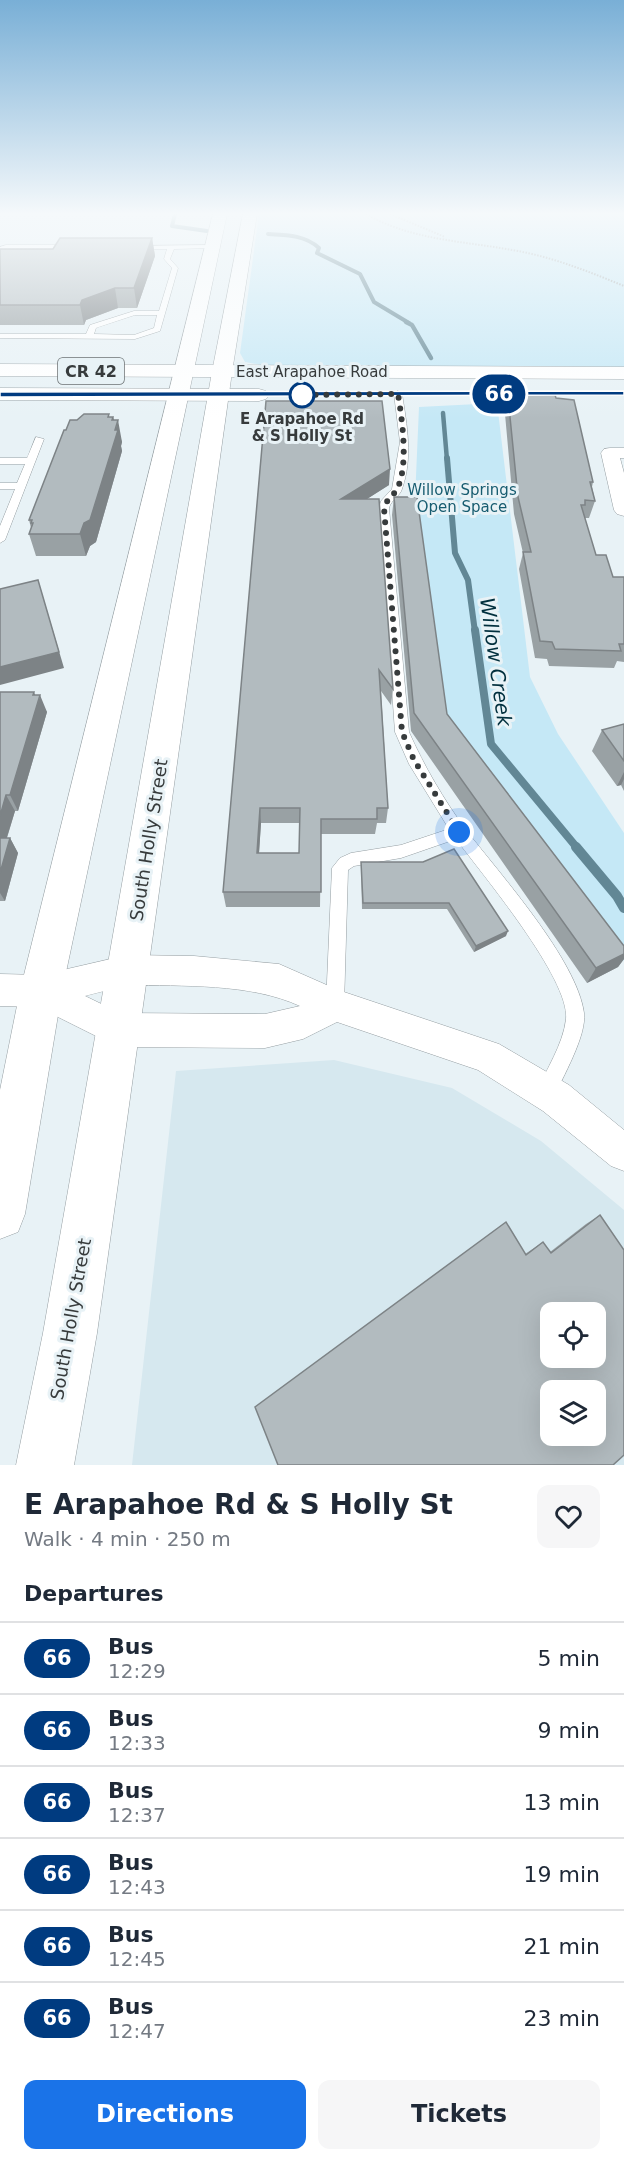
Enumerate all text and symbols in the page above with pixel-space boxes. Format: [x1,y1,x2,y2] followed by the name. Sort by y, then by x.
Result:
[58,358,124,384] road number: CR 42
[236,363,388,381] street label: East Arapahoe Road
[472,374,526,414] line badge: 66
[289,382,315,408] marker: E Arapahoe Rd & S Holly St
[484,382,514,406] text: 66
[240,410,364,445] place label: E Arapahoe Rd & S Holly St
[407,481,517,516] park label: Willow Springs Open Space
[475,596,517,729] water label: Willow Creek
[125,757,172,922] street label: South Holly Street
[444,817,474,847] your location
[46,1237,95,1401] street label: South Holly Street
[540,1302,606,1446] map controls
[540,1302,606,1368] button: locate
[540,1380,606,1446] button: layers
[537,1485,600,1548] button: heart
[24,1488,453,1521] text: E Arapahoe Rd & S Holly St
[24,1527,231,1551] text: Walk · 4 min · 250 m
[24,1581,164,1606] text: Departures
[108,1634,154,1659] text: Bus
[42,1646,72,1670] text: 66
[538,1646,600,1671] text: 5 min
[108,1659,166,1683] text: 12:29
[108,1706,154,1731] text: Bus
[42,1718,72,1742] text: 66
[538,1718,600,1743] text: 9 min
[108,1731,166,1755] text: 12:33
[108,1778,154,1803] text: Bus
[42,1790,72,1814] text: 66
[524,1790,600,1815] text: 13 min
[108,1803,166,1827] text: 12:37
[108,1850,154,1875] text: Bus
[42,1862,72,1886] text: 66
[524,1862,600,1887] text: 19 min
[108,1875,166,1899] text: 12:43
[108,1922,154,1947] text: Bus
[42,1934,72,1958] text: 66
[524,1934,600,1959] text: 21 min
[108,1947,166,1971] text: 12:45
[108,1994,154,2019] text: Bus
[42,2006,72,2030] text: 66
[524,2006,600,2031] text: 23 min
[108,2019,166,2043] text: 12:47
[24,2080,306,2149] button: Directions
[318,2080,600,2149] button: Tickets

